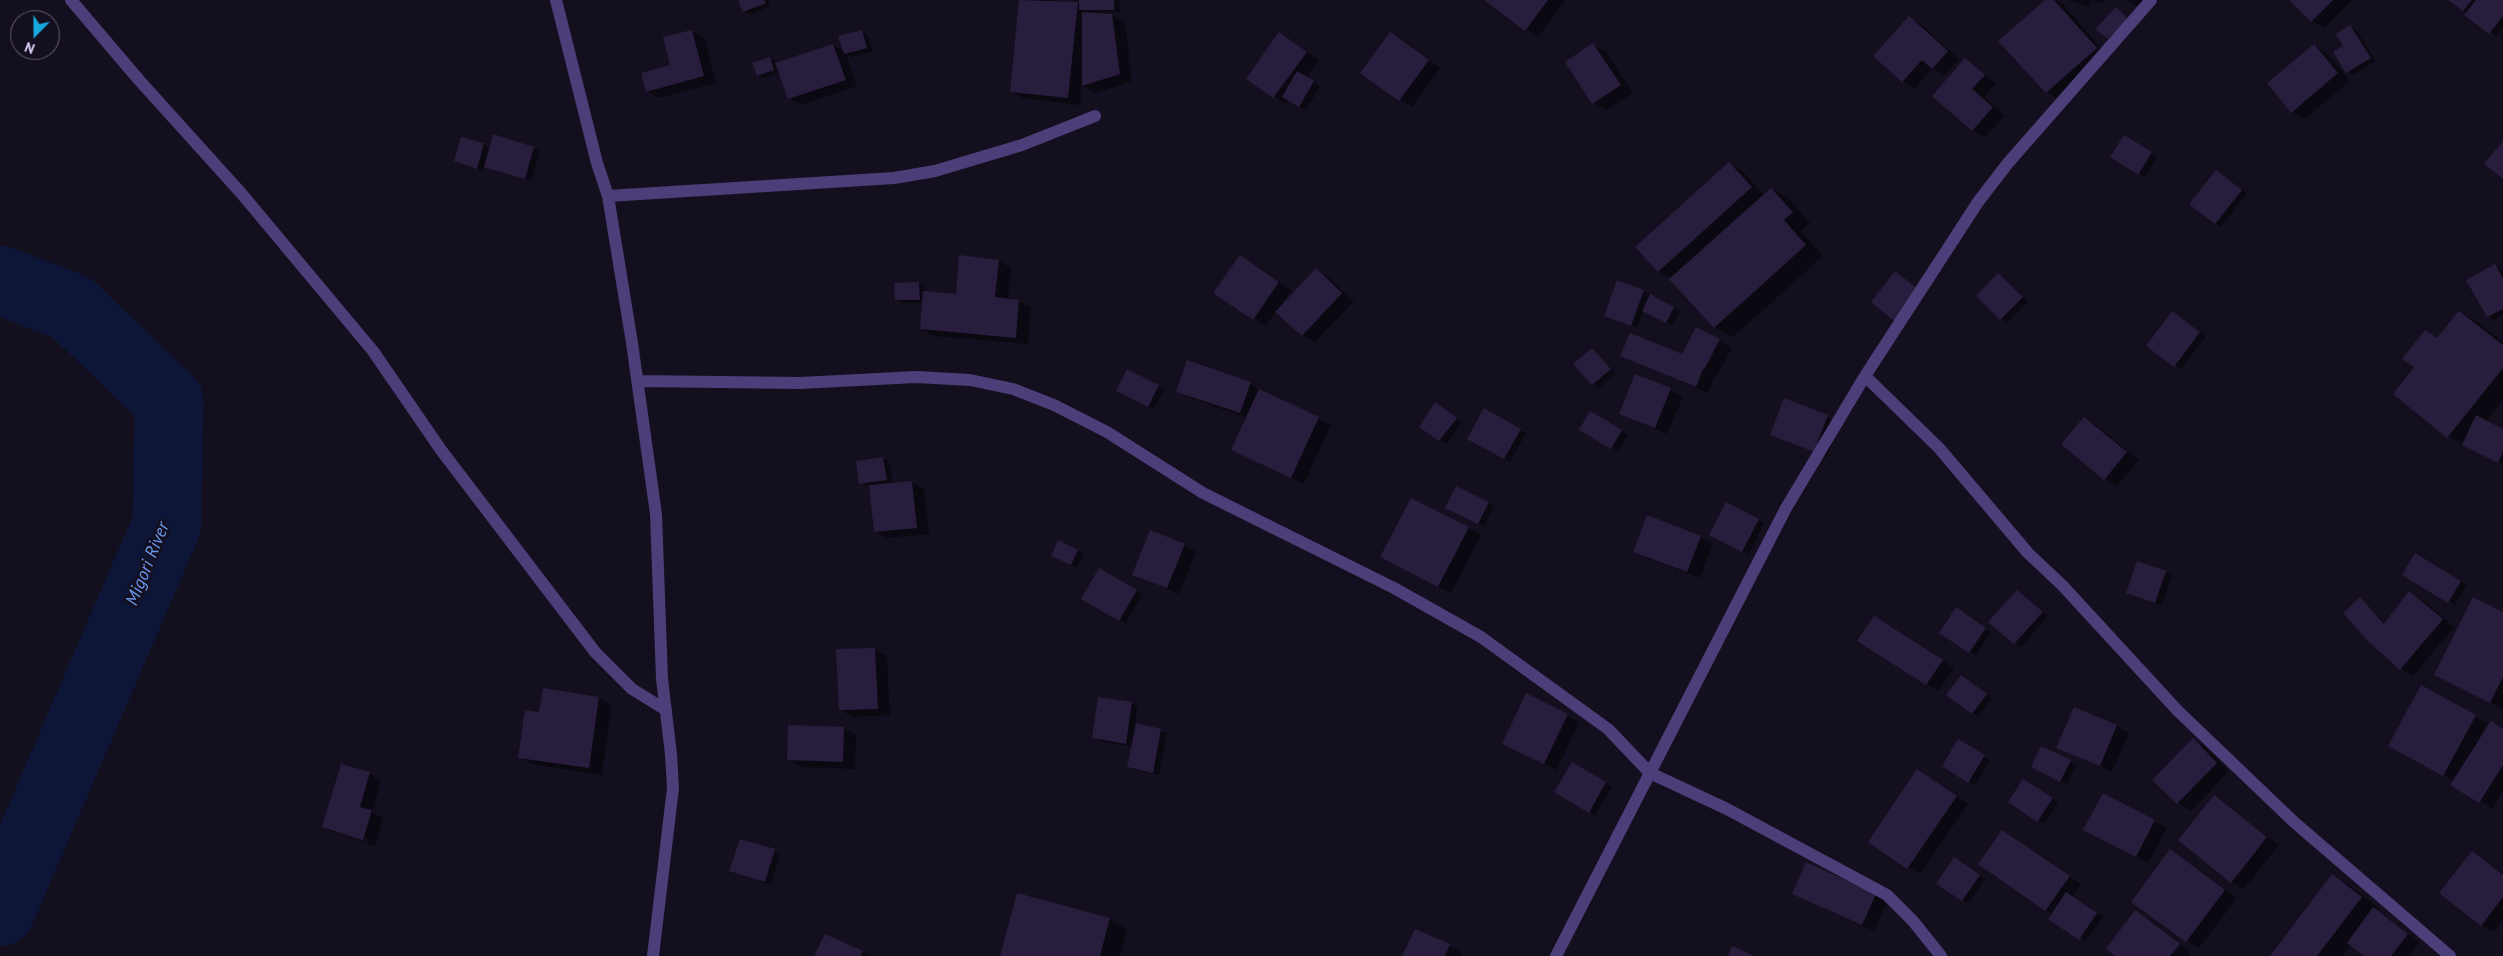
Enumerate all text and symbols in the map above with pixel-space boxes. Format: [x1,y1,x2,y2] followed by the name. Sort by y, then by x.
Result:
[10,10,60,60] north arrow
[22,38,37,58] text: N
[121,519,175,609] water label: Migori River

